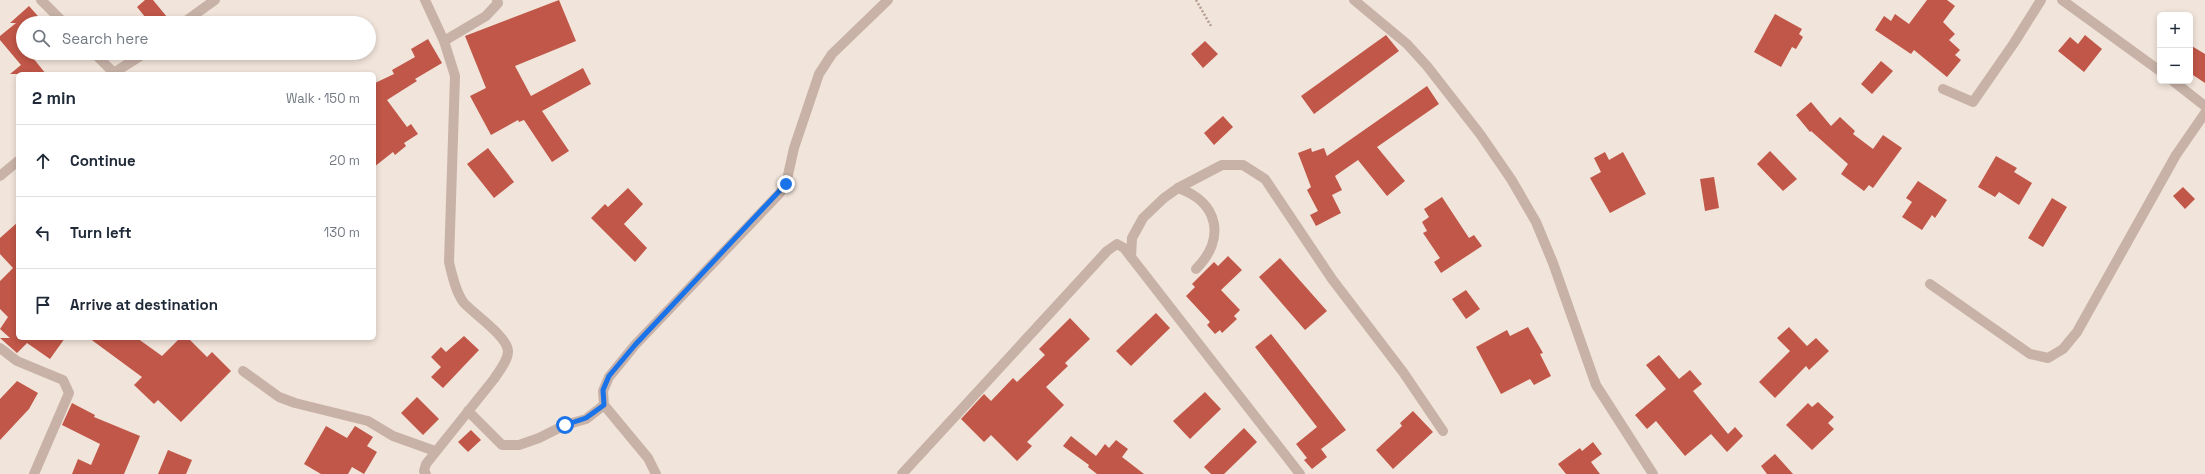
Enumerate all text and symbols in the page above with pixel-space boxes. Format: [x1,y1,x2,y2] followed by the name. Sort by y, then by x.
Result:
[2157,12,2193,84] map controls
[2157,12,2193,48] button: +
[16,16,376,60] search box
[30,27,52,49] icon: search
[62,29,148,48] text: Search here
[2157,48,2193,84] button: −
[32,87,76,109] text: 2 min
[286,90,360,107] text: Walk · 150 m
[32,150,54,172] icon: ahead
[70,151,136,170] text: Continue
[329,152,360,169] text: 20 m
[777,175,795,193] route end
[32,222,54,244] icon: left
[70,223,132,242] text: Turn left
[324,224,360,241] text: 130 m
[32,294,54,316] icon: arrive
[70,295,218,314] text: Arrive at destination
[556,416,574,434] route start

